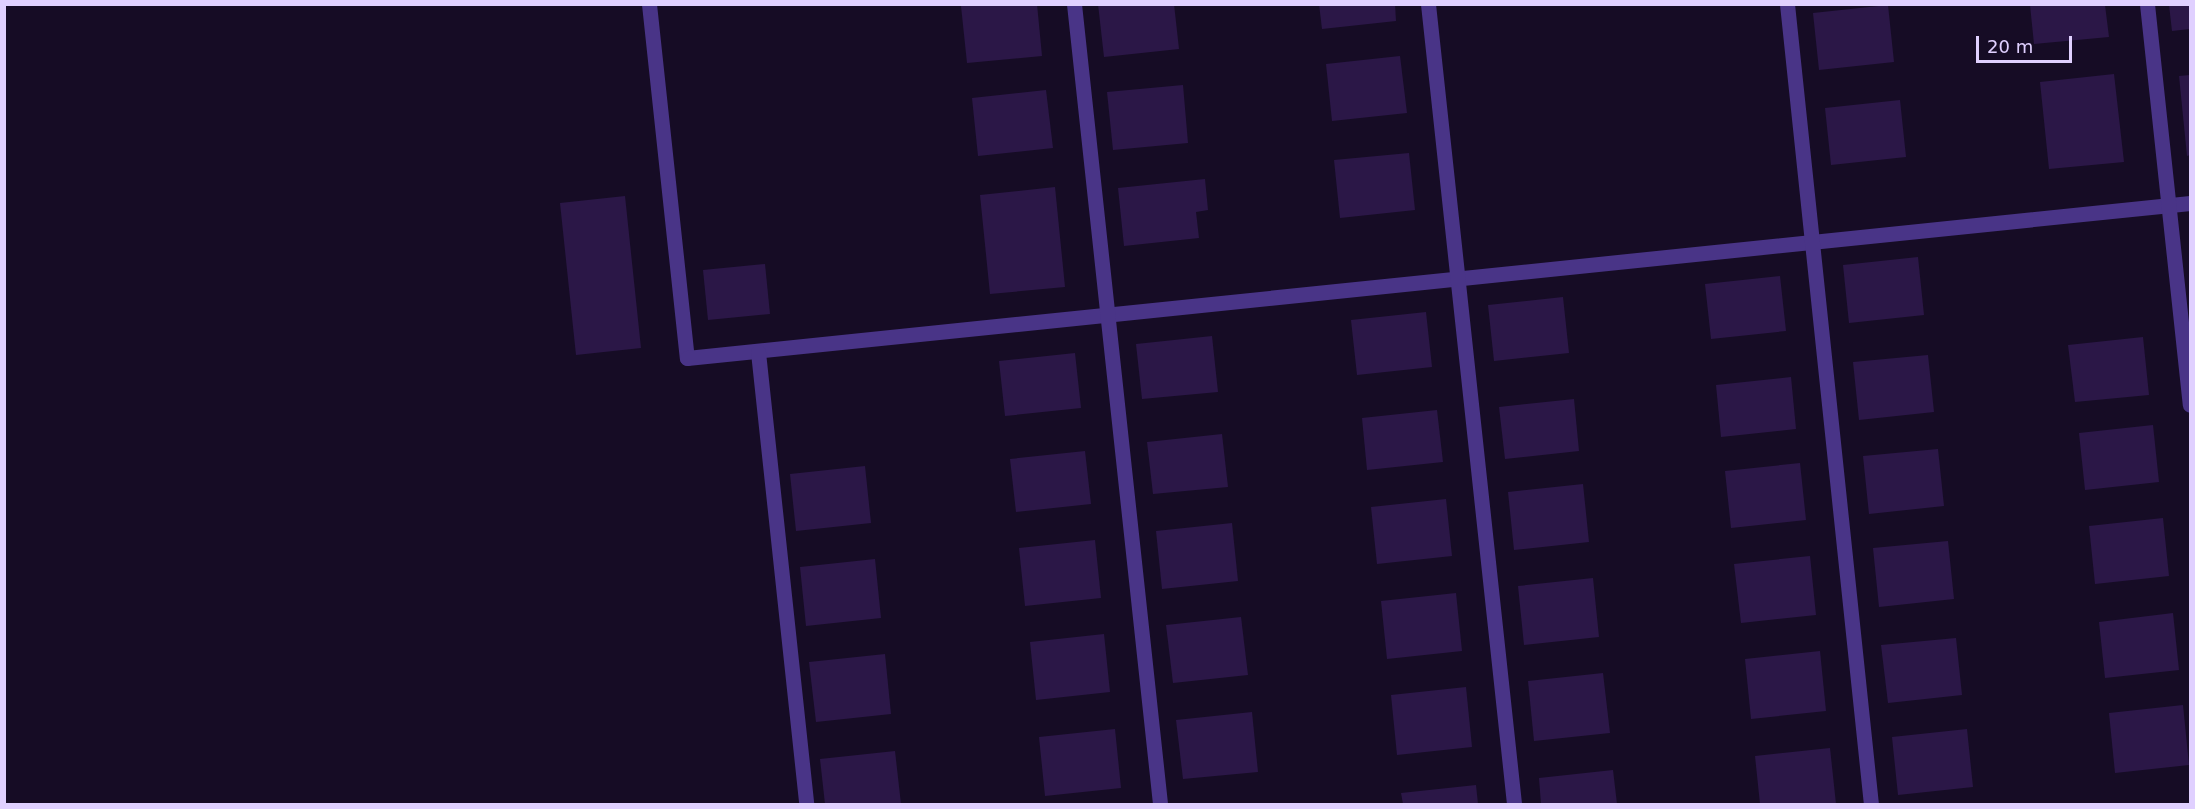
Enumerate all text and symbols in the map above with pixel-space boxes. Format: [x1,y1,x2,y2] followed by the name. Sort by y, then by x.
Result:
[1979,24,2075,62] scale bar
[1987,36,2033,57] text: 20 m

